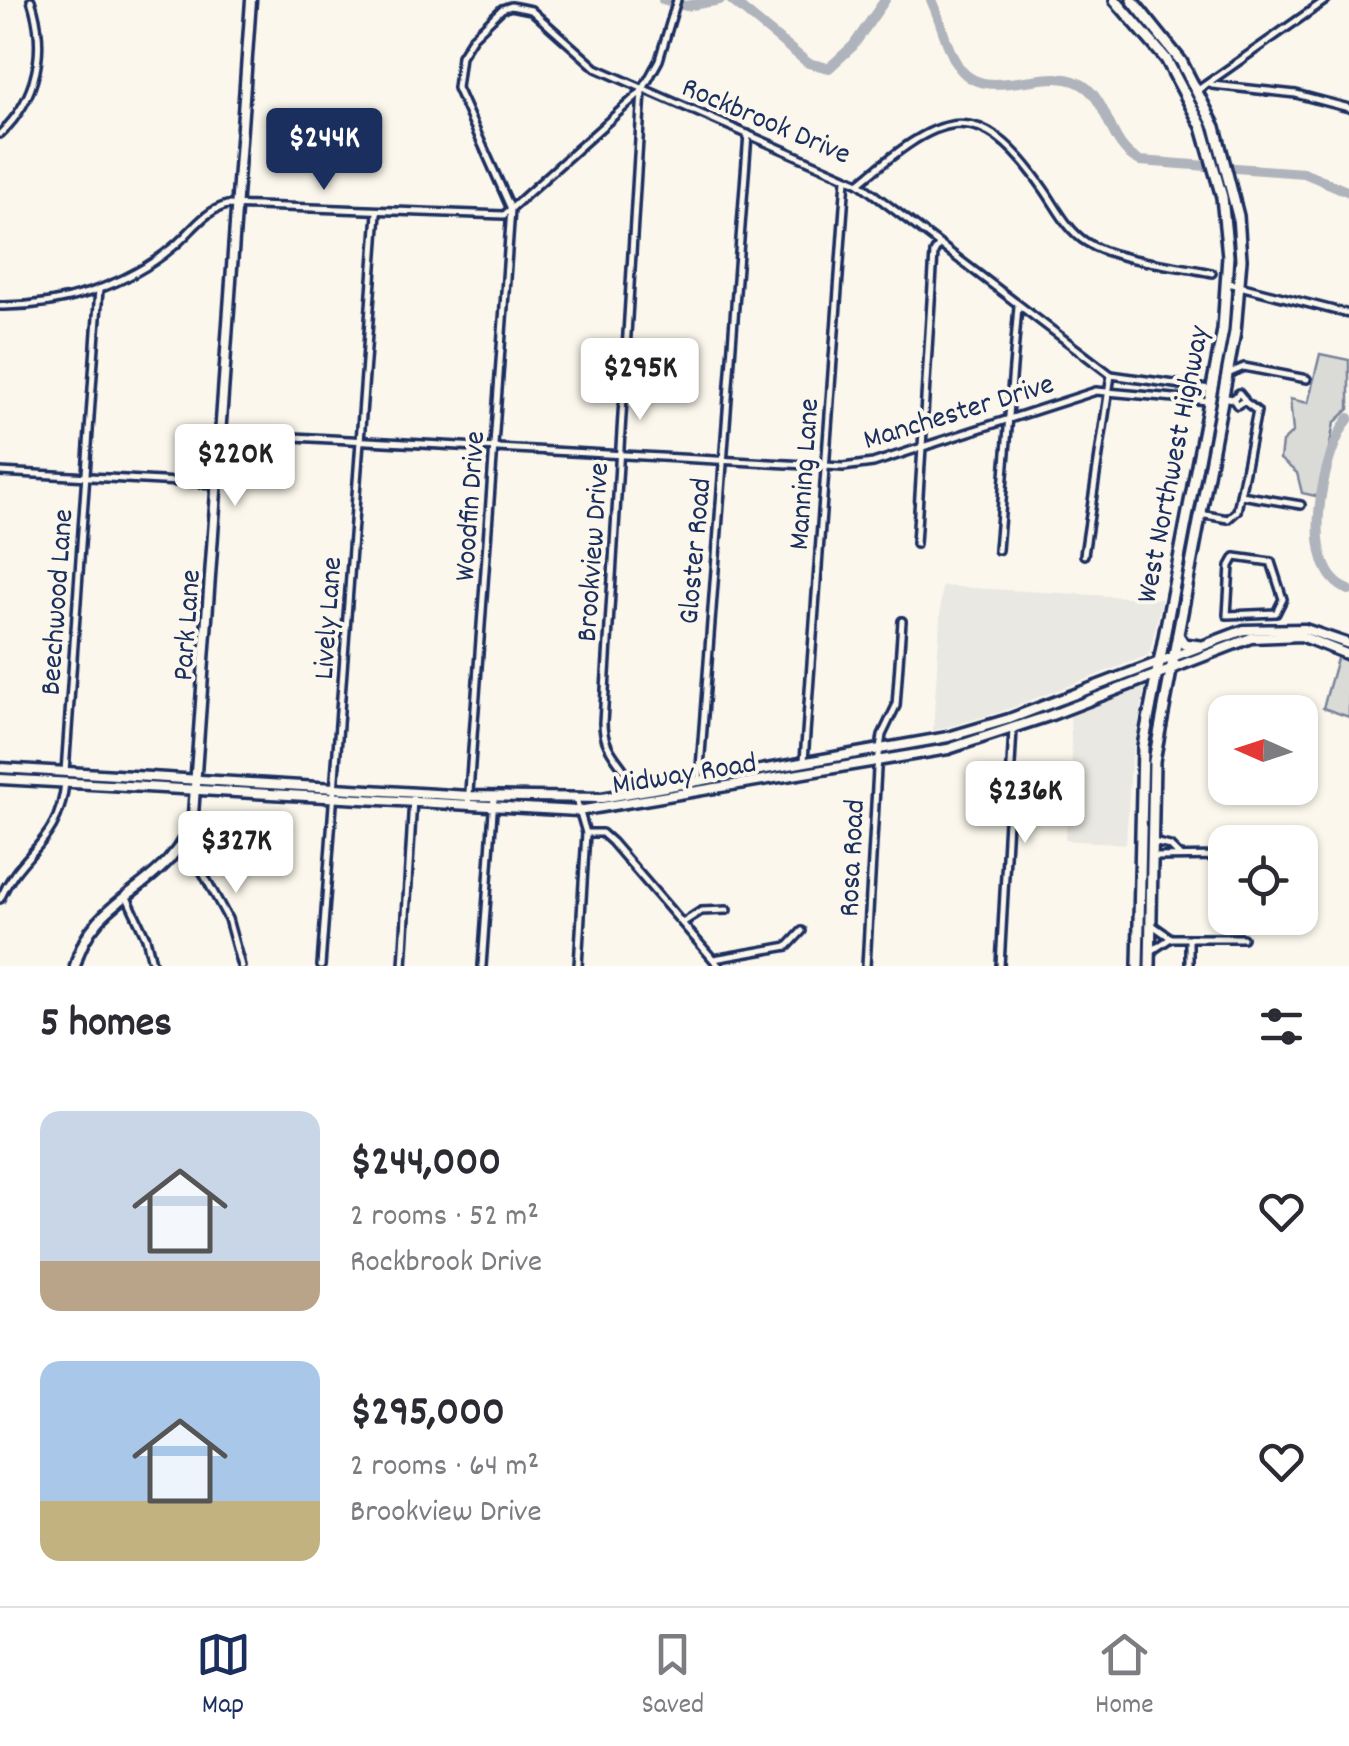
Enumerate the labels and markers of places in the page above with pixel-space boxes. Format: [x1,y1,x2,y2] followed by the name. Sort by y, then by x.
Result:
[254,108,394,193] pin: $244K
[570,338,710,423] pin: $295K
[165,424,305,509] pin: $220K
[955,761,1095,846] pin: $236K
[166,811,306,896] pin: $327K

